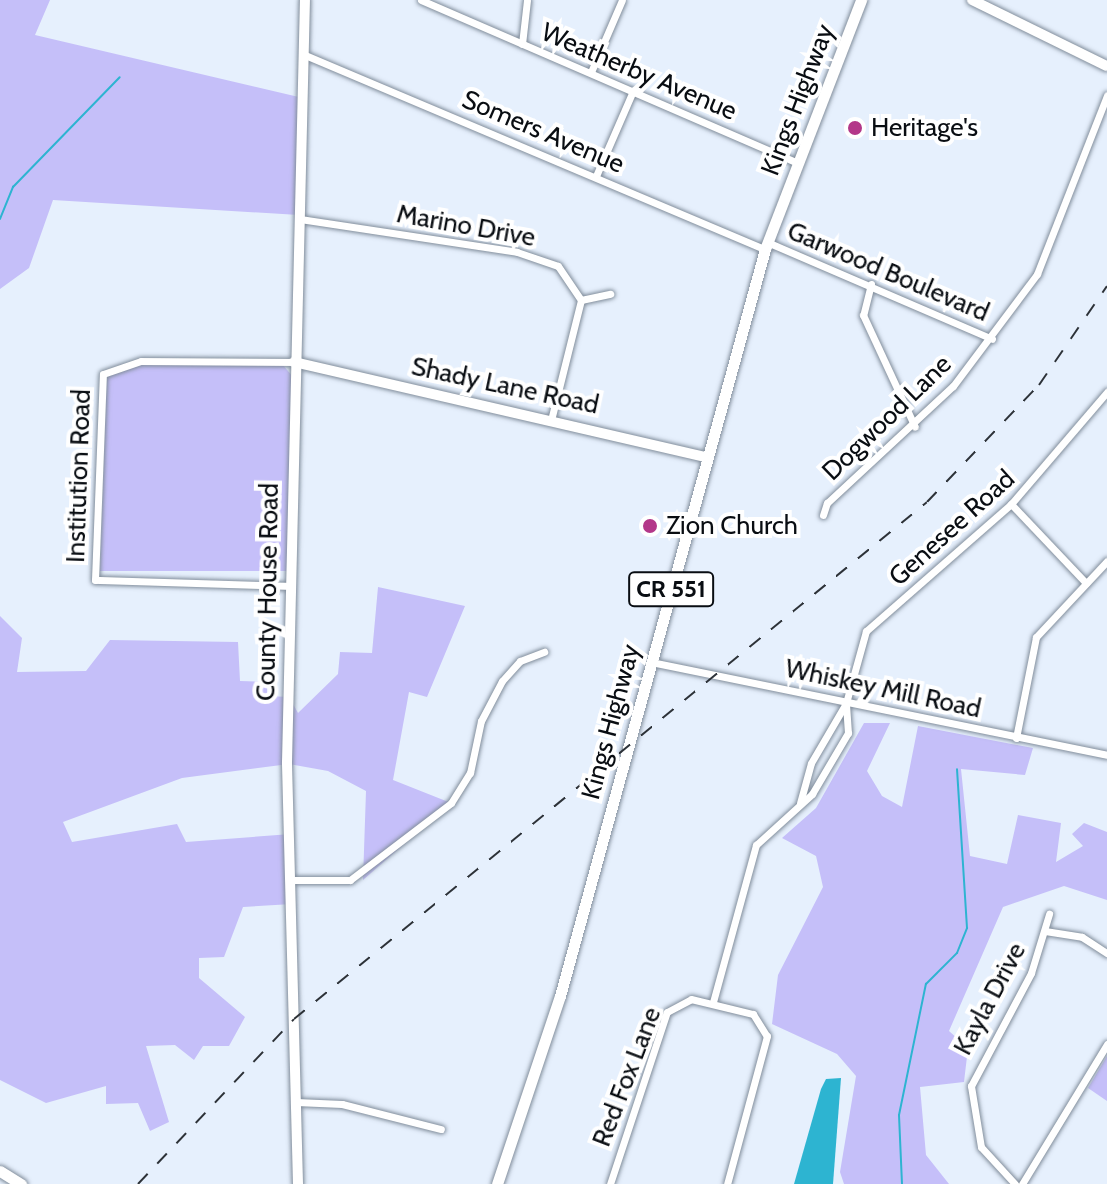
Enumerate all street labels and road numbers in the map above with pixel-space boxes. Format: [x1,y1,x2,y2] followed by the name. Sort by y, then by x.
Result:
[537,17,741,127] street label: Weatherby Avenue
[755,20,841,180] street label: Kings Highway
[457,84,629,180] street label: Somers Avenue
[394,198,538,254] street label: Marino Drive
[783,215,993,329] street label: Garwood Boulevard
[816,349,958,487] street label: Dogwood Lane
[409,351,601,421] street label: Shady Lane Road
[60,389,98,563] street label: Institution Road
[883,464,1021,592] street label: Genesee Road
[251,483,285,701] street label: County House Road
[627,569,715,609] road number: CR 551
[575,641,647,803] street label: Kings Highway
[782,653,984,725] street label: Whiskey Mill Road
[947,938,1033,1060] street label: Kayla Drive
[586,1003,668,1151] street label: Red Fox Lane

